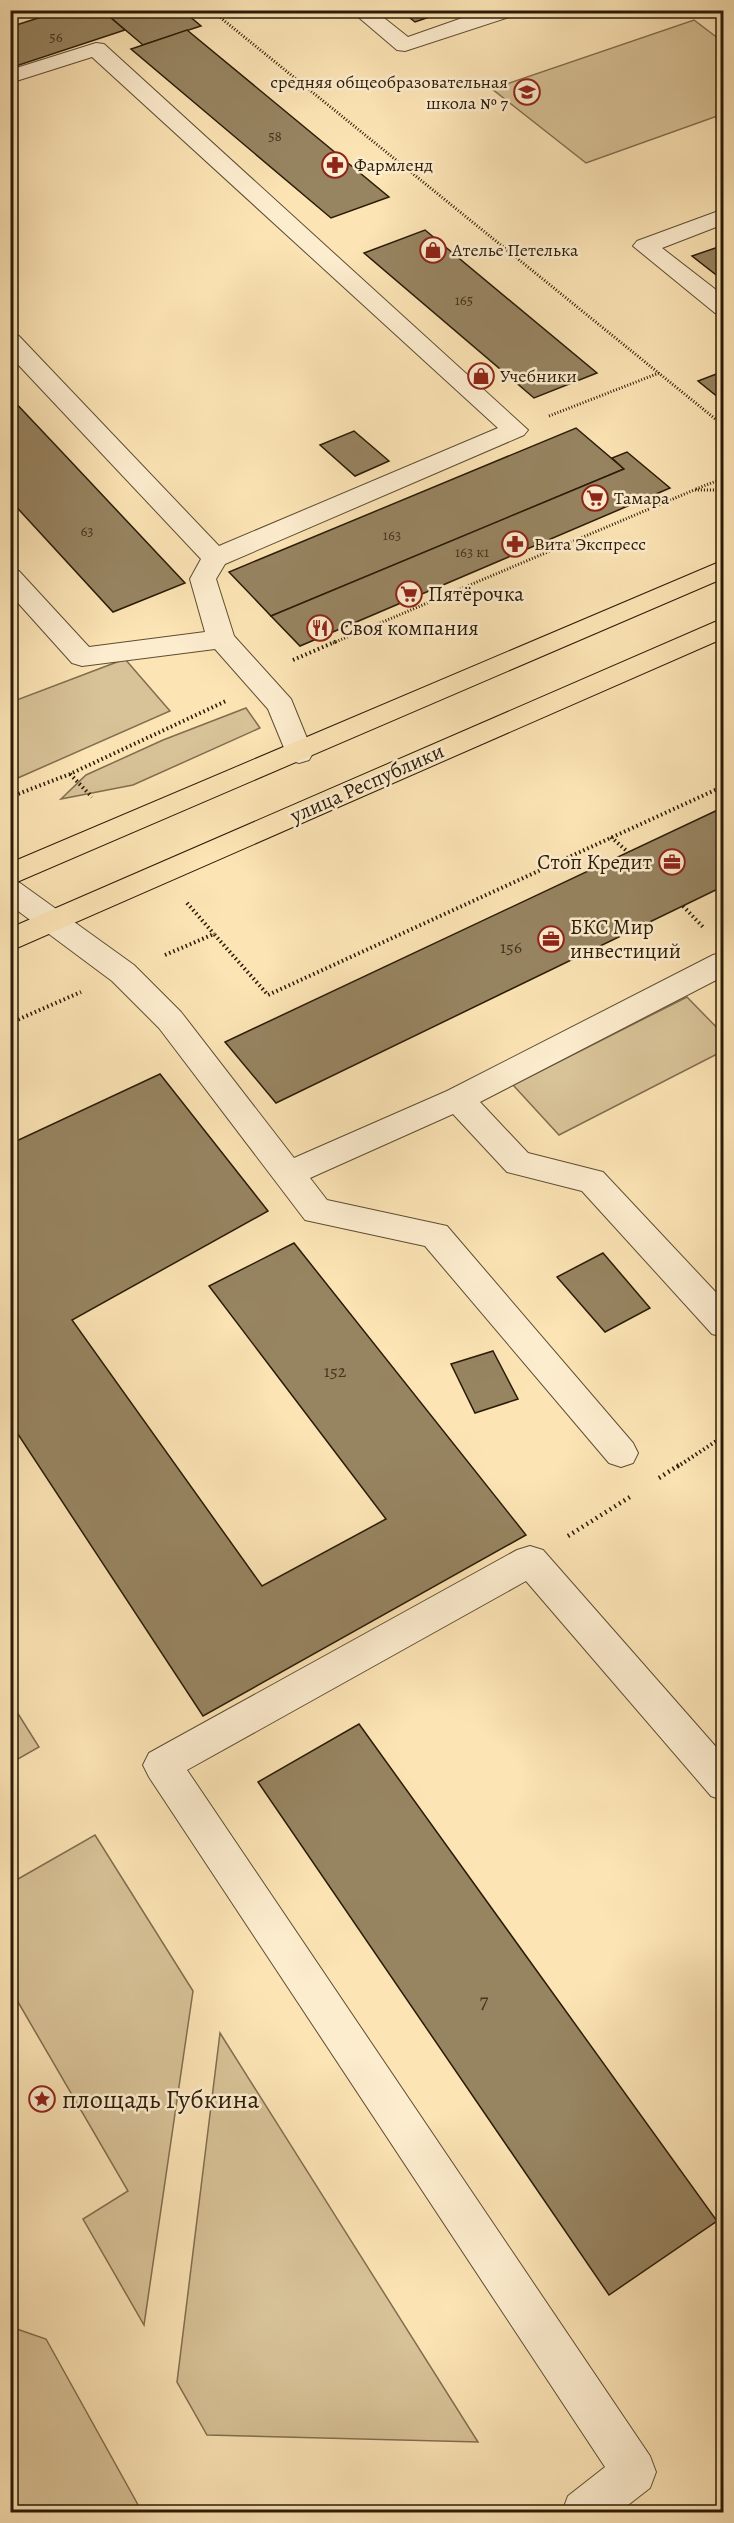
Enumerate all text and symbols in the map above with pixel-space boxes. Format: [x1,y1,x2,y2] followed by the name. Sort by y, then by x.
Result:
[49,27,63,47] house number: 56
[270,70,508,115] place label: средняя общеобразовательная школа № 7
[512,77,542,107] school or university icon: средняя общеобразовательная школа № 7
[268,126,282,146] house number: 58
[320,150,350,180] pharmacy icon: Фармленд
[354,153,433,177] place label: Фармленд
[418,235,448,265] shop icon: Ателье Петелька
[451,238,579,262] place label: Ателье Петелька
[455,290,473,310] house number: 165
[466,361,496,391] shop icon: Учебники
[500,364,577,388] place label: Учебники
[580,483,610,513] supermarket icon: Тамара
[614,486,670,510] place label: Тамара
[80,521,94,541] house number: 63
[383,525,401,545] house number: 163
[500,529,530,559] pharmacy icon: Вита Экспресс
[534,532,646,556] place label: Вита Экспресс
[455,542,489,562] house number: 163 к1
[394,579,424,609] supermarket icon: Пятёрочка
[428,580,524,608] place label: Пятёрочка
[305,613,335,643] restaurant icon: Своя компания
[340,614,479,642] place label: Своя компания
[285,737,448,830] street label: улица Республики
[657,847,687,877] office icon: Стоп Кредит
[537,848,652,876] place label: Стоп Кредит
[570,913,681,965] place label: БКС Мир инвестиций
[536,924,566,954] office icon: БКС Мир инвестиций
[500,935,522,959] house number: 156
[324,1359,347,1383] house number: 152
[480,1987,489,2015] house number: 7
[62,2082,260,2117] place label: площадь Губкина
[27,2084,57,2114] place icon: площадь Губкина

